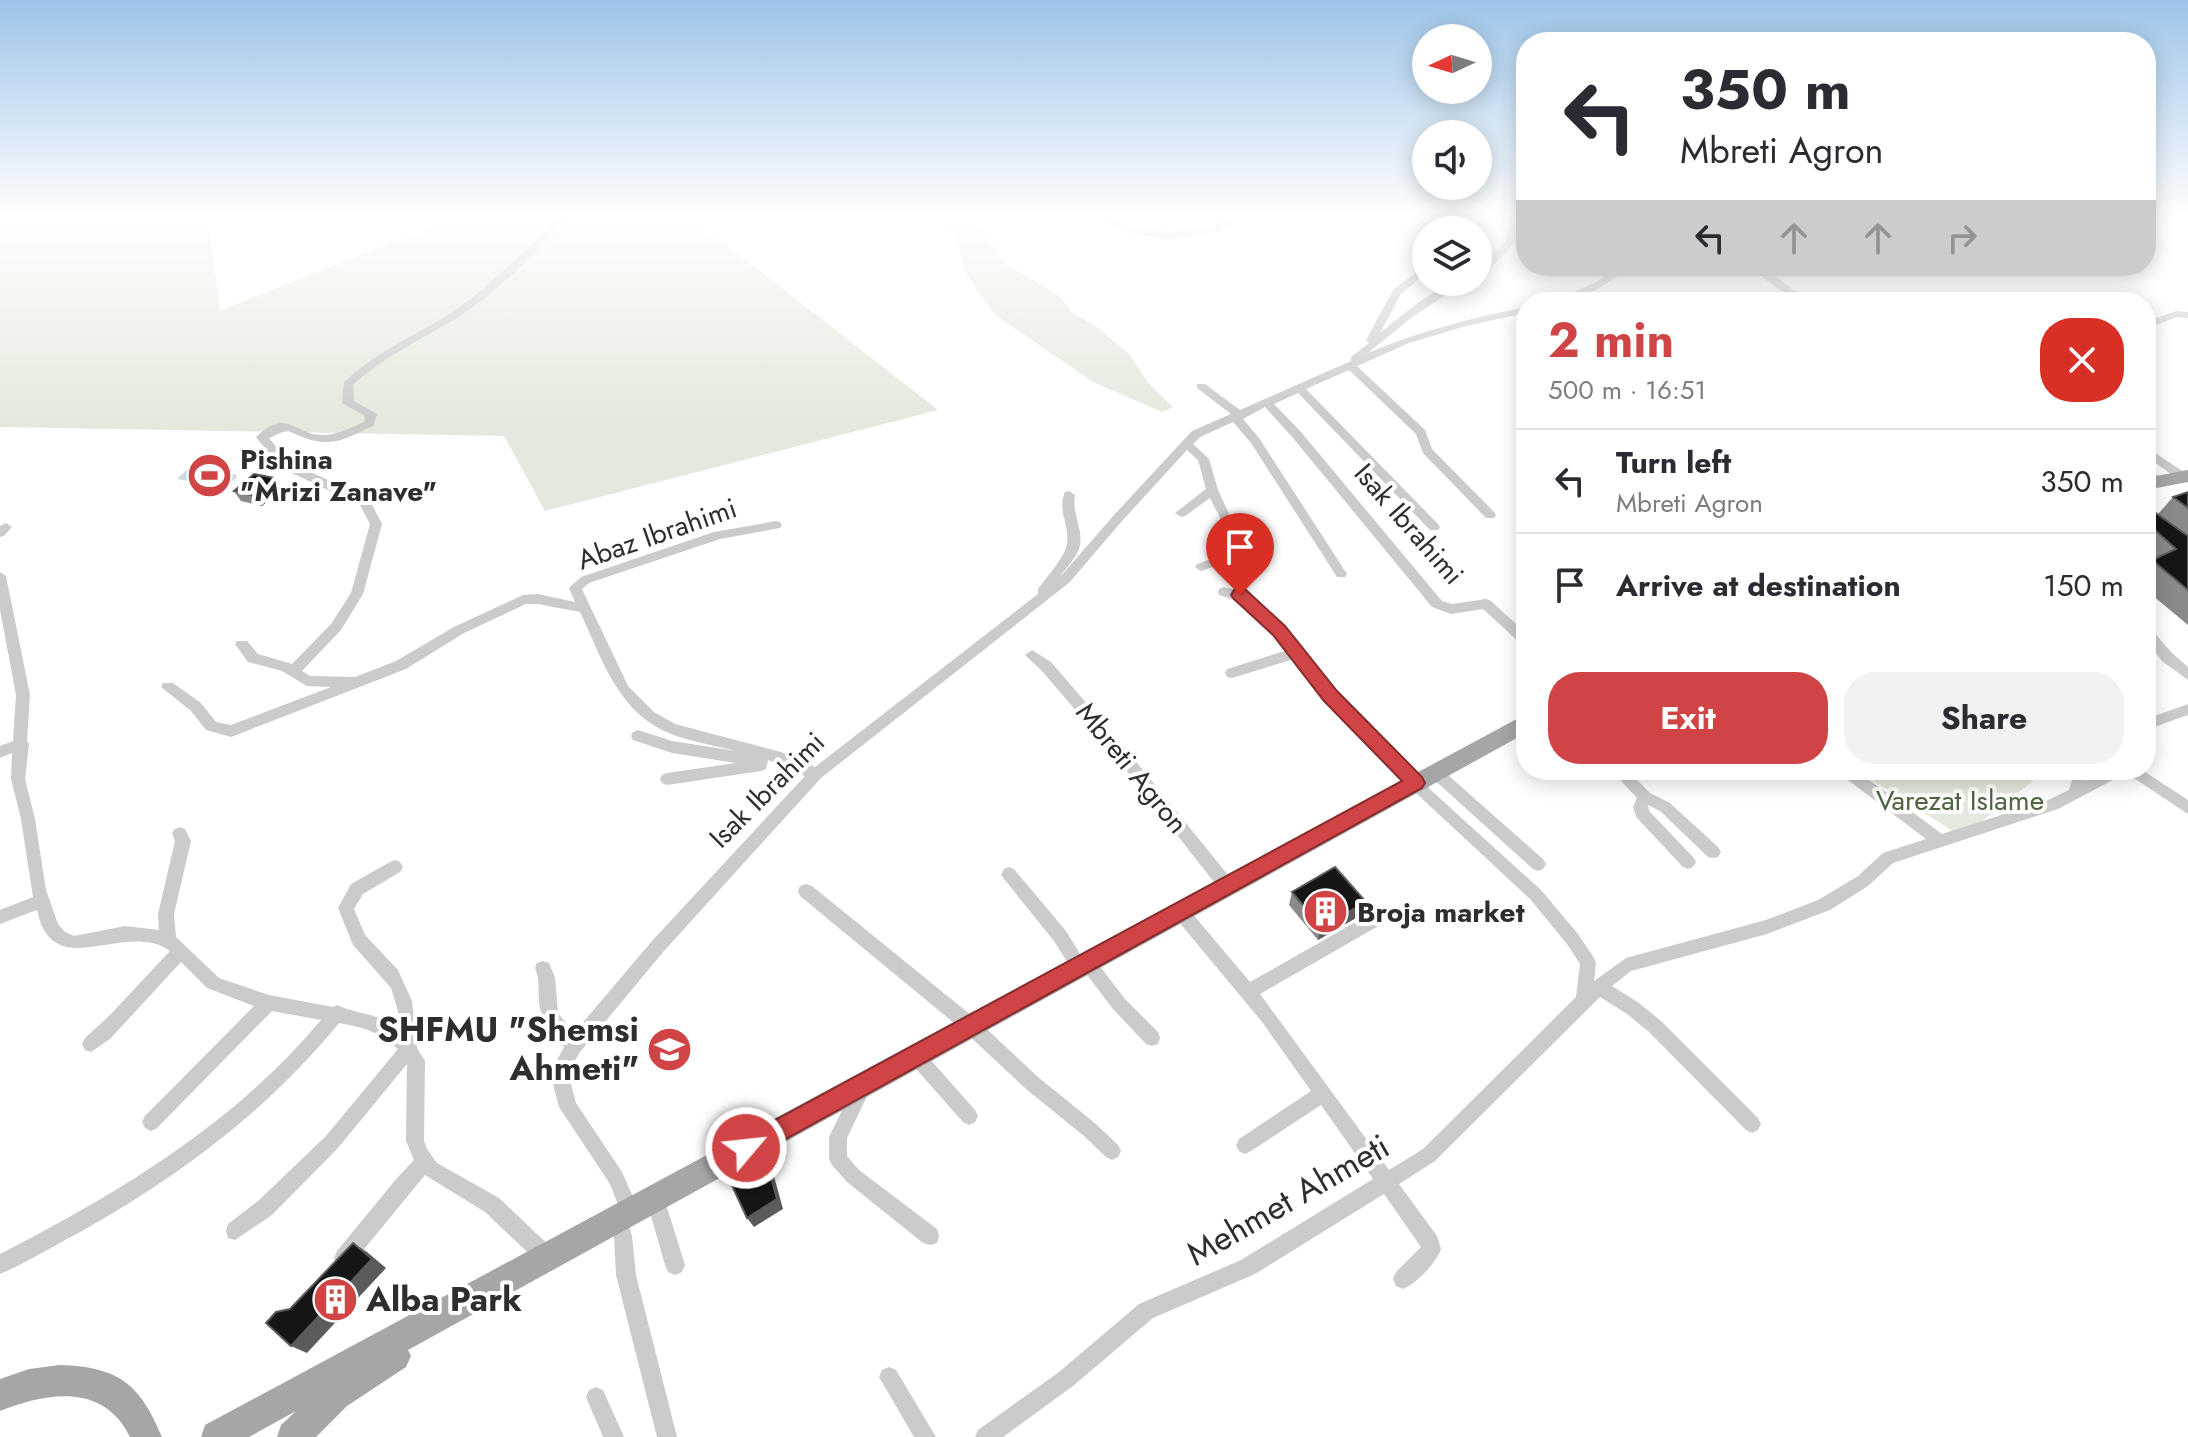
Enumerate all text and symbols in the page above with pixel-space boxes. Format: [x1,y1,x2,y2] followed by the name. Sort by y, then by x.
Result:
[1412,24,1492,104] north arrow
[1412,24,1492,296] map controls
[1680,49,1851,130] text: 350 m
[1548,64,1652,168] icon: left
[1412,120,1492,200] button: sound
[1680,124,1883,176] text: Mbreti Agron
[1412,216,1492,296] button: layers
[1688,216,1732,260] icon: left
[1772,216,1816,260] icon: ahead
[1856,216,1900,260] icon: ahead
[1940,216,1984,260] icon: right
[1548,306,1674,375] text: 2 min
[2040,318,2124,402] button: close
[1548,371,1706,409] text: 500 m · 16:51
[240,439,437,512] place label: Pishina "Mrizi Zanave"
[1616,441,1731,484] text: Turn left
[185,451,233,499] sports icon: Pishina "Mrizi Zanave"
[1345,454,1473,594] street label: Isak Ibrahimi
[1548,459,1592,503] icon: left
[2040,460,2124,503] text: 350 m
[1616,484,1763,522] text: Mbreti Agron
[572,488,742,580] street label: Abaz Ibrahimi
[1206,513,1274,595] pin
[1218,525,1262,569] icon: arrive
[1548,563,1592,607] icon: arrive
[1616,564,1901,607] text: Arrive at destination
[2043,564,2124,607] text: 150 m
[1548,672,1828,764] button: Exit
[1844,672,2124,764] button: Share
[1066,694,1198,842] street label: Mbreti Agron
[700,723,834,857] street label: Isak Ibrahimi
[1876,780,2044,821] park label: Varezat Islame
[1302,888,1350,936] building icon: Broja market
[1357,892,1525,933] place label: Broja market
[377,1005,639,1093] place label: SHFMU "Shemsi Ahmeti"
[646,1025,694,1073] school or university icon: SHFMU "Shemsi Ahmeti"
[704,1106,788,1190] position arrow
[1178,1122,1398,1278] street label: Mehmet Ahmeti
[311,1275,359,1323] building icon: Alba Park
[365,1275,522,1324] place label: Alba Park

